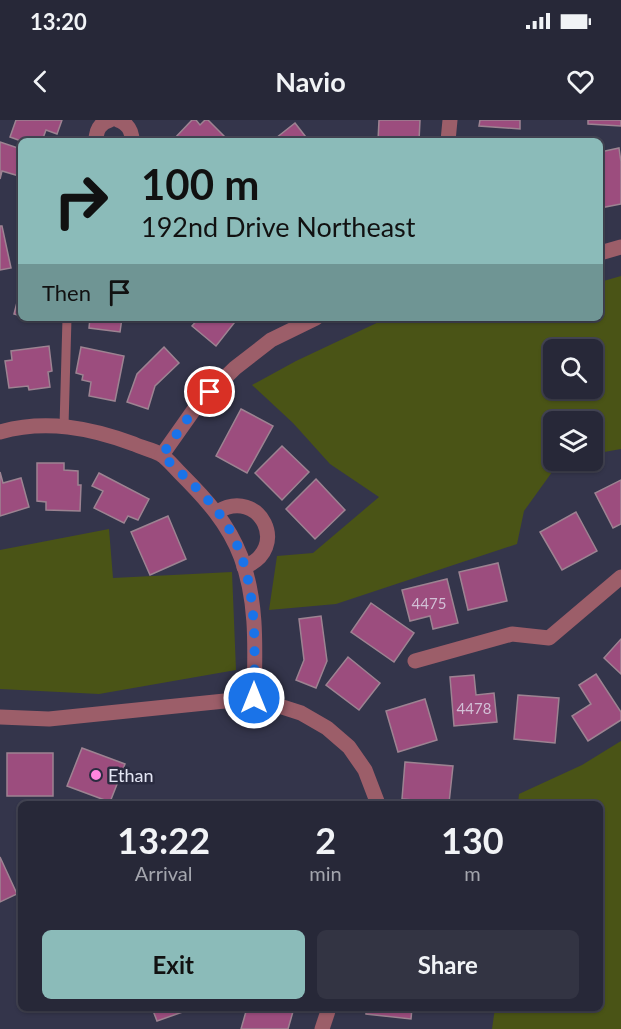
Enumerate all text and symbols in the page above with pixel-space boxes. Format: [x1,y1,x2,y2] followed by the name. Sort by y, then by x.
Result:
[30,8,87,35] text: 13:20
[24,65,57,98] icon: back
[275,65,346,98] text: Navio
[564,65,597,98] icon: heart
[141,159,259,209] text: 100 m
[42,162,120,240] icon: right
[141,210,415,243] text: 192nd Drive Northeast
[103,276,136,309] icon: arrive
[42,279,91,306] text: Then
[543,339,603,471] map controls
[543,339,603,399] button: search
[184,366,235,417] pin
[193,375,226,408] icon: arrive
[543,411,603,471] button: layers
[412,594,446,612] house number: 4475
[222,666,286,730] position arrow
[457,699,491,717] house number: 4478
[108,764,154,786] place label: Ethan
[89,768,103,782] marker: Ethan
[117,818,210,862] text: 13:22
[315,818,336,862] text: 2
[441,818,504,862] text: 130
[135,861,192,885] text: Arrival
[309,861,342,885] text: min
[464,861,481,885] text: m
[42,930,305,999] button: Exit
[317,930,579,999] button: Share

